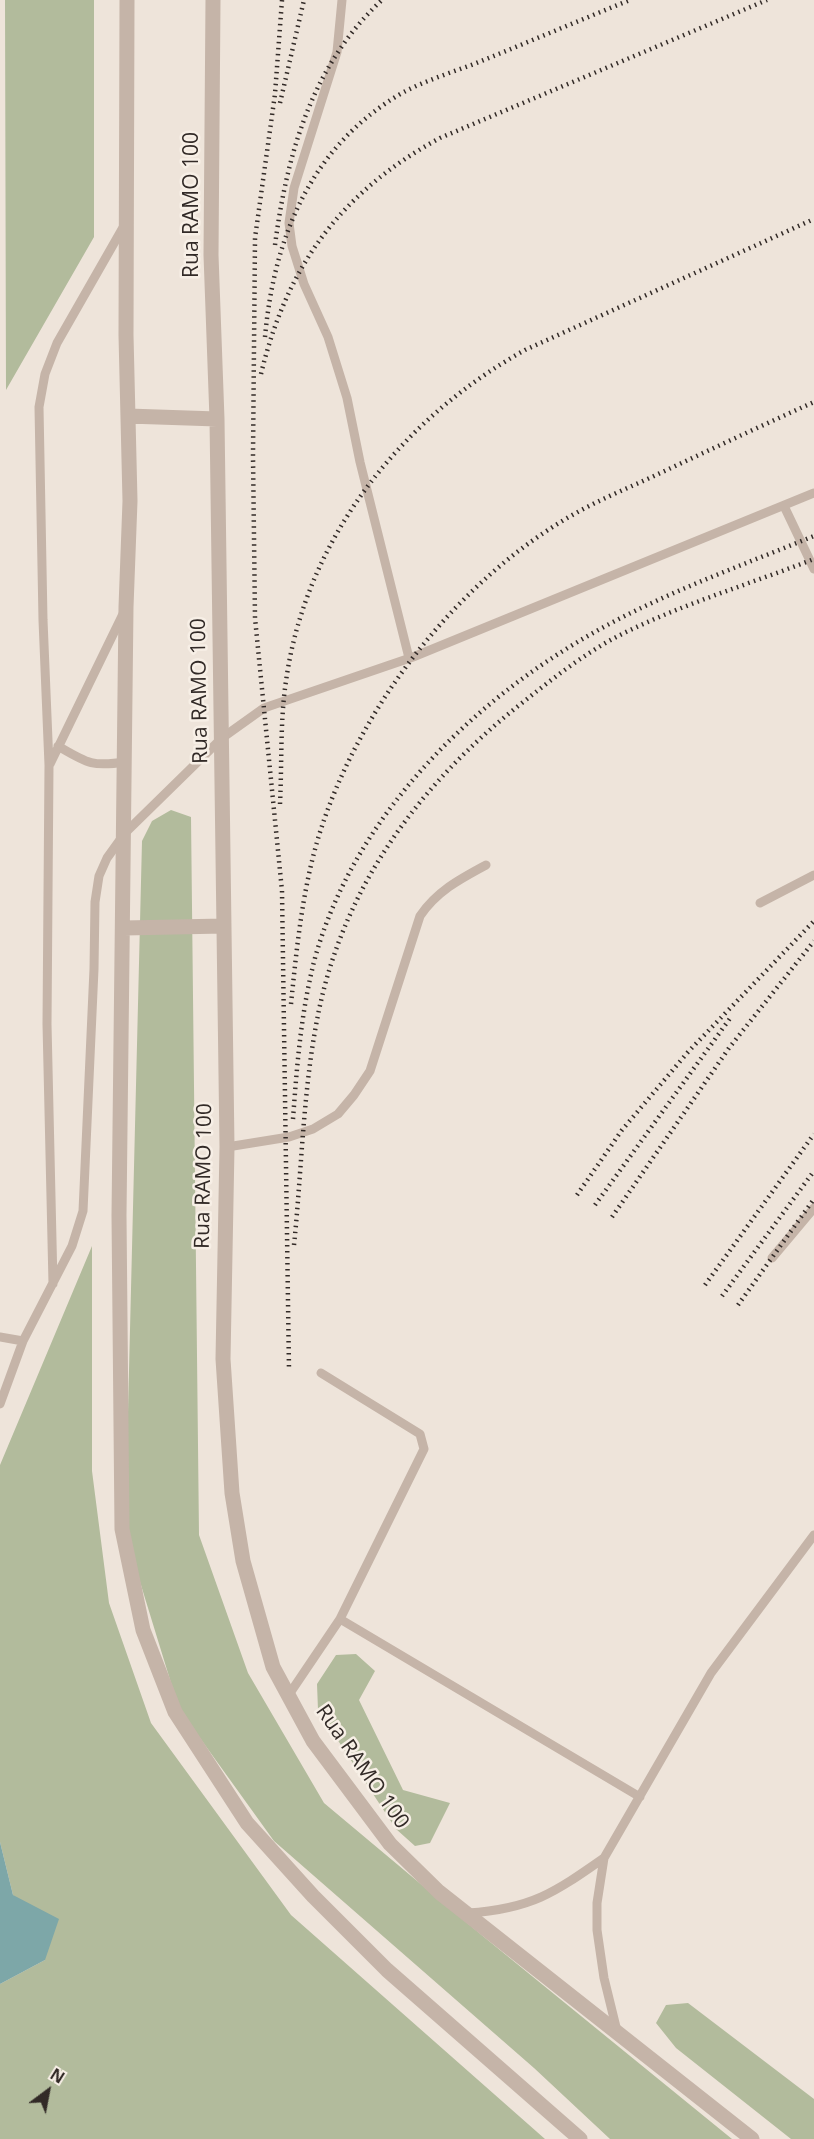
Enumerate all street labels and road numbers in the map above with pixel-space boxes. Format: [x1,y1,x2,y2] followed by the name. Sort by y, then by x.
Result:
[179,132,205,278] street label: Rua RAMO 100
[186,618,214,764] street label: Rua RAMO 100
[190,1103,218,1249] street label: Rua RAMO 100
[310,1700,414,1834] street label: Rua RAMO 100

